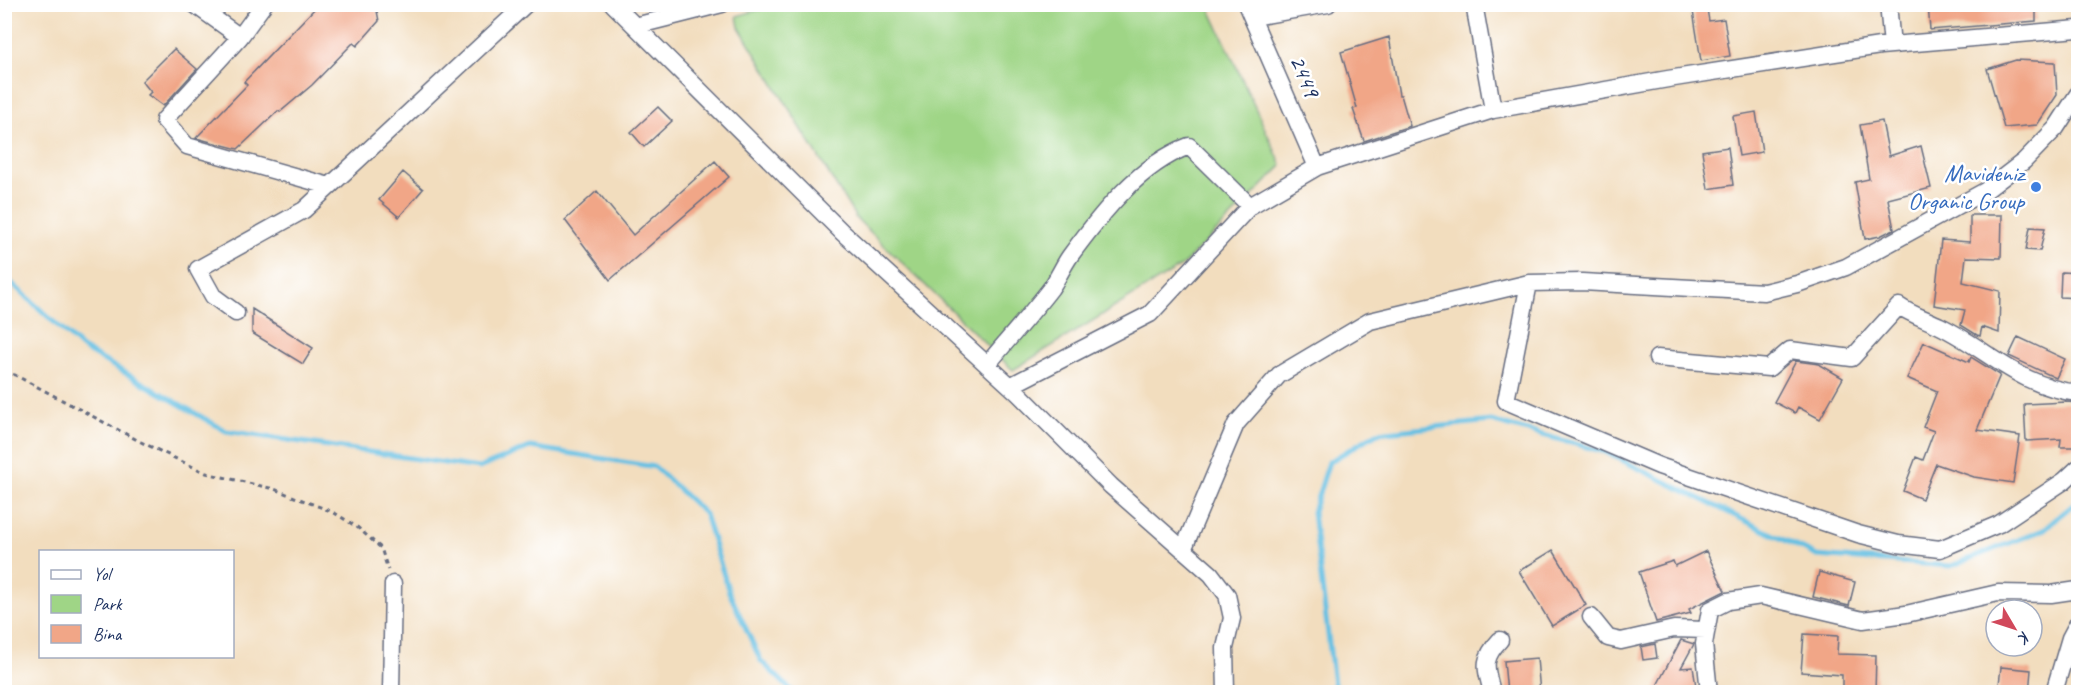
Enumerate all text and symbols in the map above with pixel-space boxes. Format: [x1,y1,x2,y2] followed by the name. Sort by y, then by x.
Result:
[1283,50,1328,104] street label: 2449
[1908,158,2026,216] place label: Mavideniz Organic Group
[2029,180,2043,194] marker: Mavideniz Organic Group
[39,550,234,658] legend
[93,563,113,585] text: Yol
[93,593,123,615] text: Park
[1984,598,2044,658] north arrow
[93,623,123,645] text: Bina
[2012,627,2035,649] text: K

